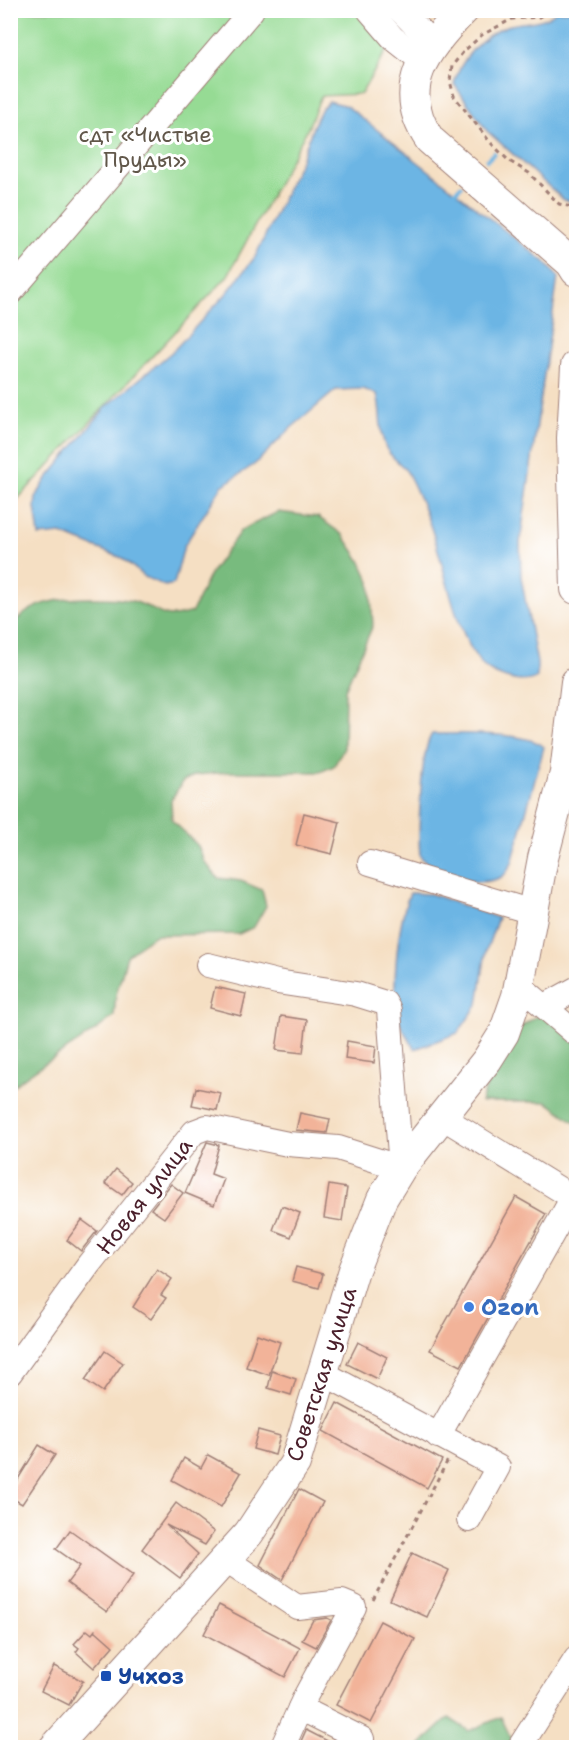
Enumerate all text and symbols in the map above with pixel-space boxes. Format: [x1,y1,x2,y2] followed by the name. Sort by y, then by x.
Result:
[78,120,212,174] park label: сдт «Чистые Пруды»
[90,1132,199,1261] street label: Новая улица
[280,1283,363,1465] street label: Советская улица
[481,1293,539,1322] place label: Ozon
[462,1300,476,1314] marker: Ozon
[118,1662,184,1691] place label: Учхоз
[99,1669,113,1683] marker: Учхоз

